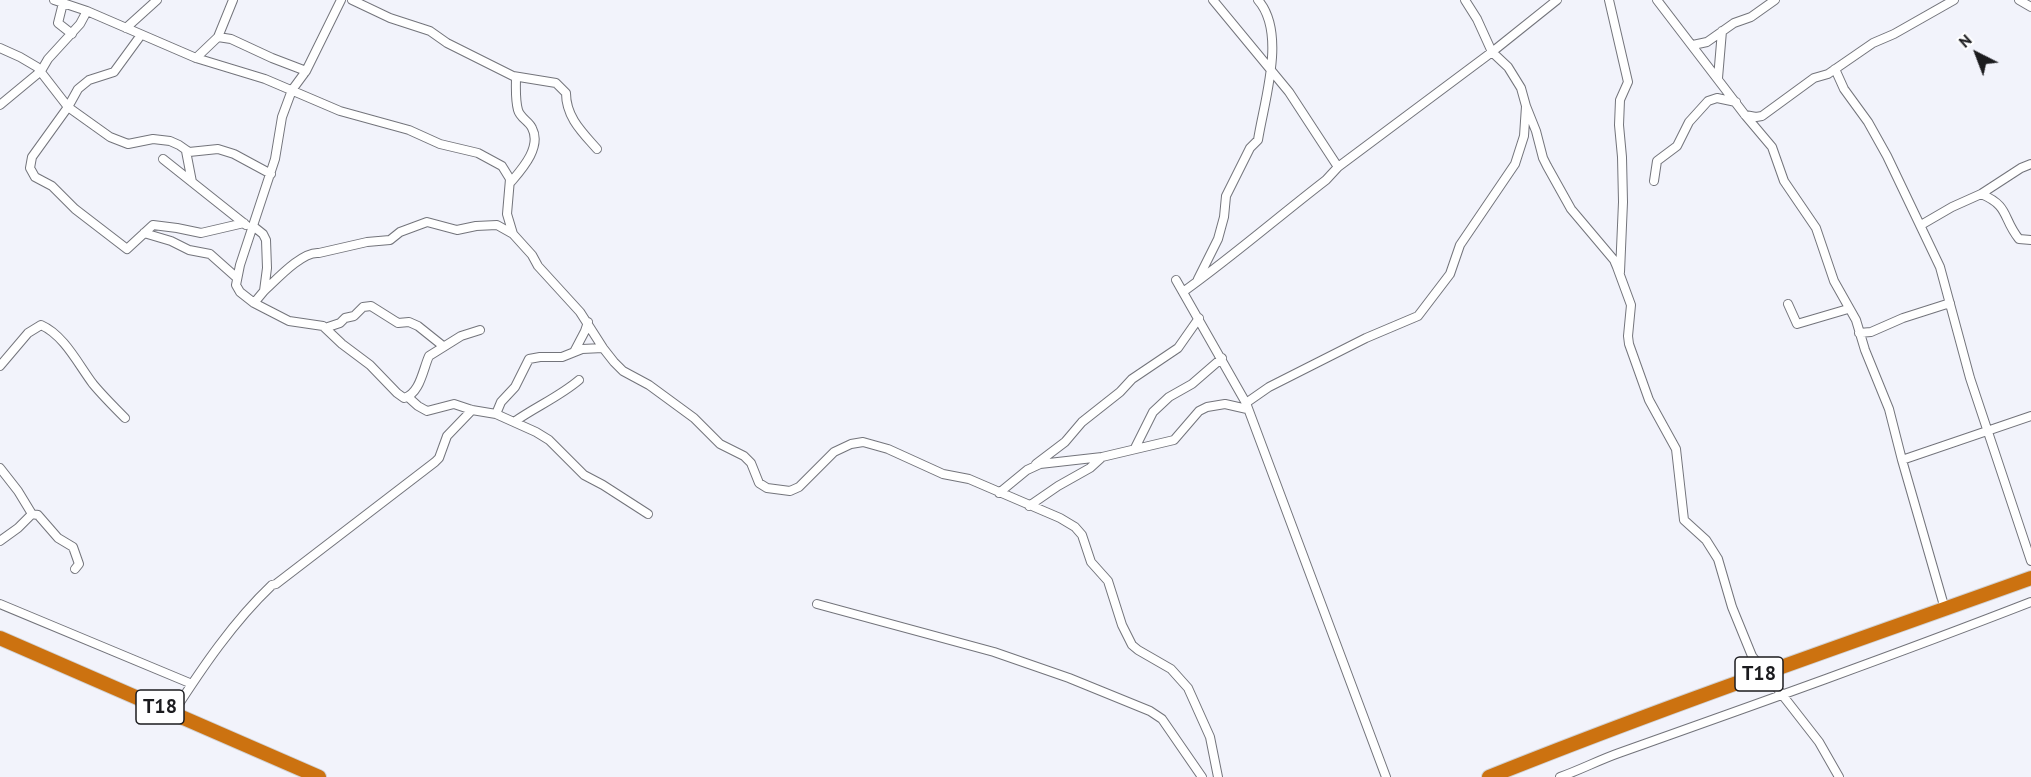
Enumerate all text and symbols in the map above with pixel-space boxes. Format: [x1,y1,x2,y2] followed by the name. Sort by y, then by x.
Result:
[1947,24,2007,84] north arrow
[1954,30,1976,52] text: N
[1735,657,1783,691] road number: T18
[136,690,184,724] road number: T18

